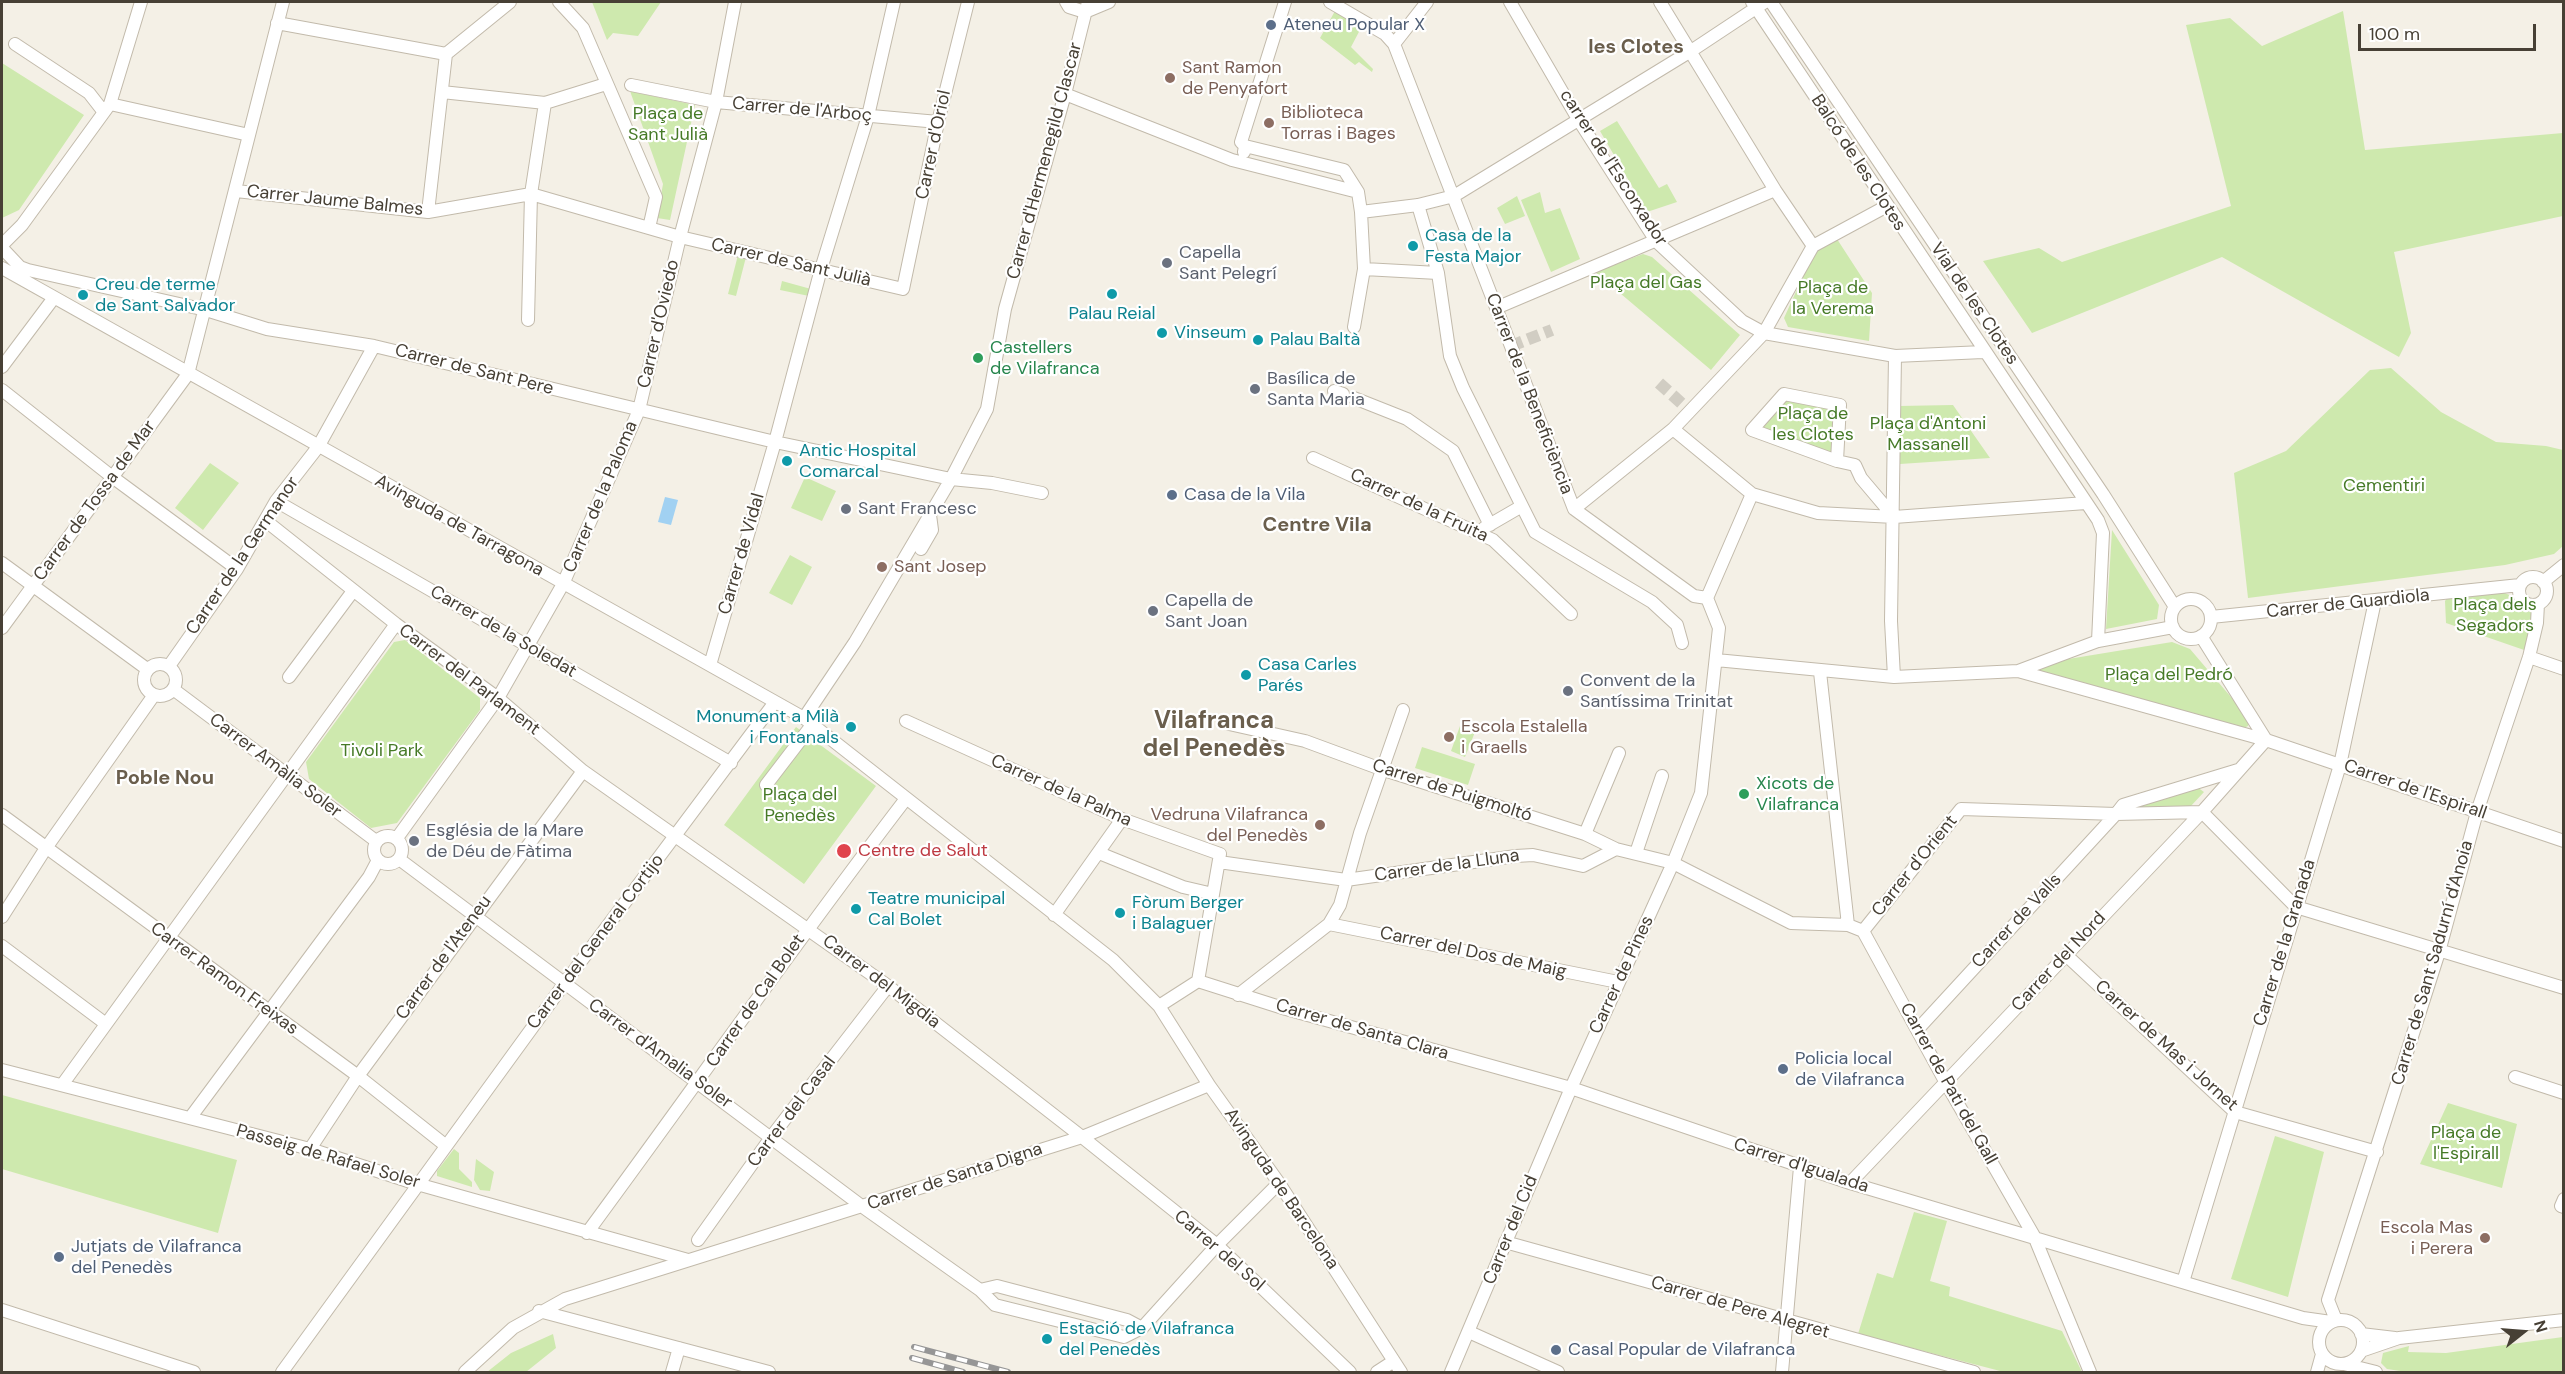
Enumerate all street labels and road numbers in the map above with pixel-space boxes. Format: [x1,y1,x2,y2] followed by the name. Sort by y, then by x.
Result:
[1003,40,1087,282] street label: Carrer d'Hermenegild Clascar
[1554,86,1672,250] street label: carrer de l'Escorxador
[912,88,956,202] street label: Carrer d'Oriol
[1806,91,1910,235] street label: Balcó de les Clotes
[731,93,873,127] street label: Carrer de l'Arboç
[246,181,424,221] street label: Carrer Jaume Balmes
[709,234,873,292] street label: Carrer de Sant Julià
[1925,239,2023,369] street label: Vial de les Clotes
[634,258,684,390] street label: Carrer d'Oviedo
[1481,290,1577,498] street label: Carrer de la Beneficiència
[392,340,556,400] street label: Carrer de Sant Pere
[29,416,161,586] street label: Carrer de Tossa de Mar
[559,418,643,576] street label: Carrer de la Paloma
[1346,465,1492,547] street label: Carrer de la Fruita
[371,471,547,581] street label: Avinguda de Tarragona
[182,473,304,639] street label: Carrer de la Germanor
[714,491,770,617] street label: Carrer de Vidal
[426,581,580,683] street label: Carrer de la Soledat
[2265,585,2431,623] street label: Carrer de Guardiola
[394,620,544,740] street label: Carrer del Parlament
[205,709,345,823] street label: Carrer Amàlia Soler
[987,750,1135,832] street label: Carrer de la Palma
[1369,755,1535,827] street label: Carrer de Puigmoltó
[2341,755,2489,825] street label: Carrer de l'Espirall
[1868,811,1962,921] street label: Carrer d'Orient
[2388,838,2478,1088] street label: Carrer de Sant Sadurní d'Anoia
[1373,845,1521,887] street label: Carrer de la Lluna
[523,850,669,1034] street label: Carrer del General Cortijo
[2249,857,2321,1029] street label: Carrer de la Granada
[1968,869,2066,973] street label: Carrer de Valls
[392,892,496,1024] street label: Carrer de l'Ateneu
[2007,908,2111,1016] street label: Carrer del Nord
[1585,912,1659,1038] street label: Carrer de Pines
[146,918,302,1040] street label: Carrer Ramon Freixas
[1378,923,1568,983] street label: Carrer del Dos de Maig
[702,930,810,1072] street label: Carrer de Cal Bolet
[818,931,944,1033] street label: Carrer del Migdia
[2090,976,2242,1116] street label: Carrer de Mas i Jornet
[584,994,736,1114] street label: Carrer d'Amalia Soler
[1273,995,1451,1065] street label: Carrer de Santa Clara
[1895,1000,2001,1168] street label: Carrer de Pati del Gall
[743,1052,841,1172] street label: Carrer del Casal
[1219,1104,1343,1274] street label: Avinguda de Barcelona
[234,1120,422,1194] street label: Passeig de Rafael Soler
[1731,1134,1871,1198] street label: Carrer d'Igualada
[865,1138,1045,1216] street label: Carrer de Santa Digna
[1479,1172,1543,1288] street label: Carrer del Cid
[1169,1206,1269,1296] street label: Carrer del Sol
[1648,1272,1832,1344] street label: Carrer de Pere Alegret

